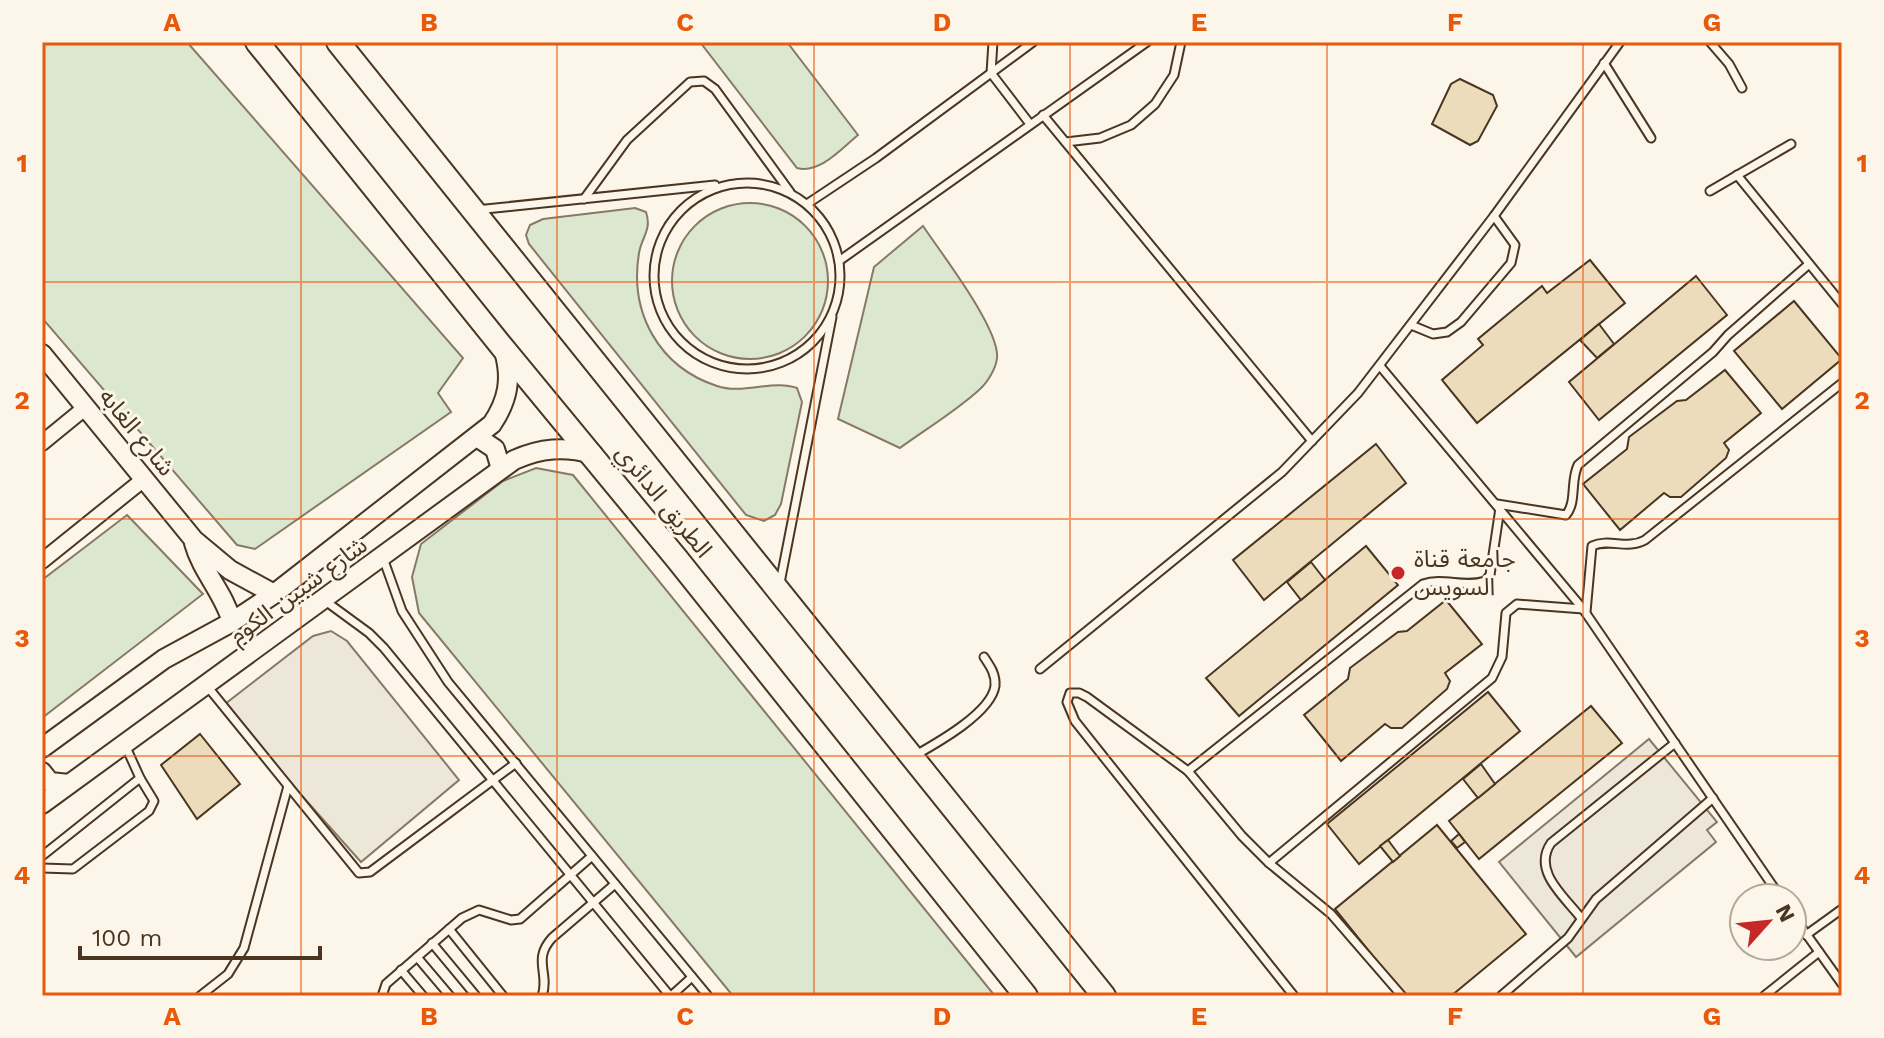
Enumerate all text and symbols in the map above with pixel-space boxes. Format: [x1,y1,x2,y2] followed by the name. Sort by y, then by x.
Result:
[163,7,181,37] text: A
[420,7,438,37] text: B
[676,7,694,37] text: C
[933,7,951,37] text: D
[1191,7,1207,37] text: E
[1447,7,1463,37] text: F
[1703,7,1721,37] text: G
[16,148,28,178] text: 1
[1856,148,1868,178] text: 1
[91,383,181,483] street label: شارع الغابه
[14,385,30,415] text: 2
[1854,385,1870,415] text: 2
[606,439,718,566] street label: الطريق الدائري
[224,531,375,653] street label: شارع شبين الكوم
[1414,545,1516,601] place label: جامعة قناة السويس
[1389,564,1407,582] marker: جامعة قناة السويس
[14,623,30,653] text: 3
[1854,623,1870,653] text: 3
[14,860,31,890] text: 4
[1854,860,1871,890] text: 4
[1728,882,1808,962] north arrow
[1771,900,1800,926] text: N
[80,910,320,960] scale bar
[92,924,162,952] text: 100 m
[163,1001,181,1031] text: A
[420,1001,438,1031] text: B
[676,1001,694,1031] text: C
[933,1001,951,1031] text: D
[1191,1001,1207,1031] text: E
[1447,1001,1463,1031] text: F
[1703,1001,1721,1031] text: G

